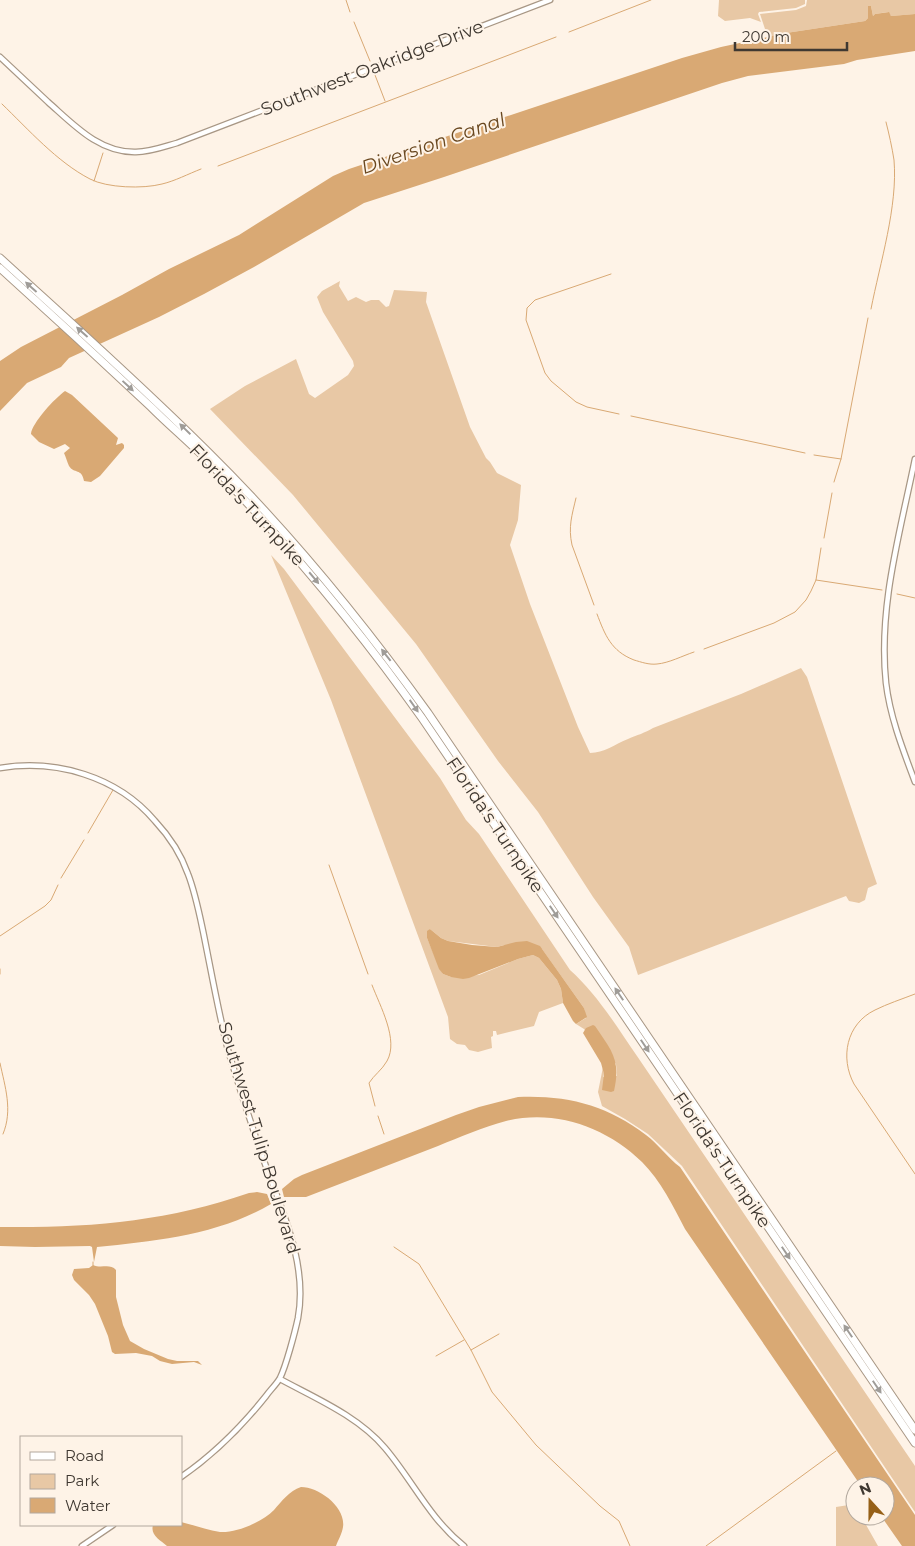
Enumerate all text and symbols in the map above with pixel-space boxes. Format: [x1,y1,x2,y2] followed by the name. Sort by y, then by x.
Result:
[258,15,486,121] street label: Southwest Oakridge Drive
[735,20,848,52] scale bar
[742,27,790,46] text: 200 m
[358,108,509,179] water label: Diversion Canal
[26,281,38,293] one-way arrow
[75,327,88,338] one-way arrow
[122,380,134,392] one-way arrow
[179,423,191,435] one-way arrow
[185,439,309,571] street label: Florida's Turnpike
[308,572,319,584] one-way arrow
[380,649,391,662] one-way arrow
[409,700,419,713] one-way arrow
[441,753,549,897] street label: Florida's Turnpike
[549,905,559,919] one-way arrow
[615,987,624,1001] one-way arrow
[213,1019,305,1257] street label: Southwest Tulip Boulevard
[640,1040,650,1053] one-way arrow
[668,1088,776,1232] street label: Florida's Turnpike
[781,1246,791,1260] one-way arrow
[843,1325,853,1338] one-way arrow
[872,1381,882,1394] one-way arrow
[20,1436,182,1526] legend
[65,1446,104,1465] text: Road
[65,1471,99,1490] text: Park
[845,1476,895,1526] north arrow
[857,1478,874,1499] text: N
[65,1496,111,1515] text: Water

